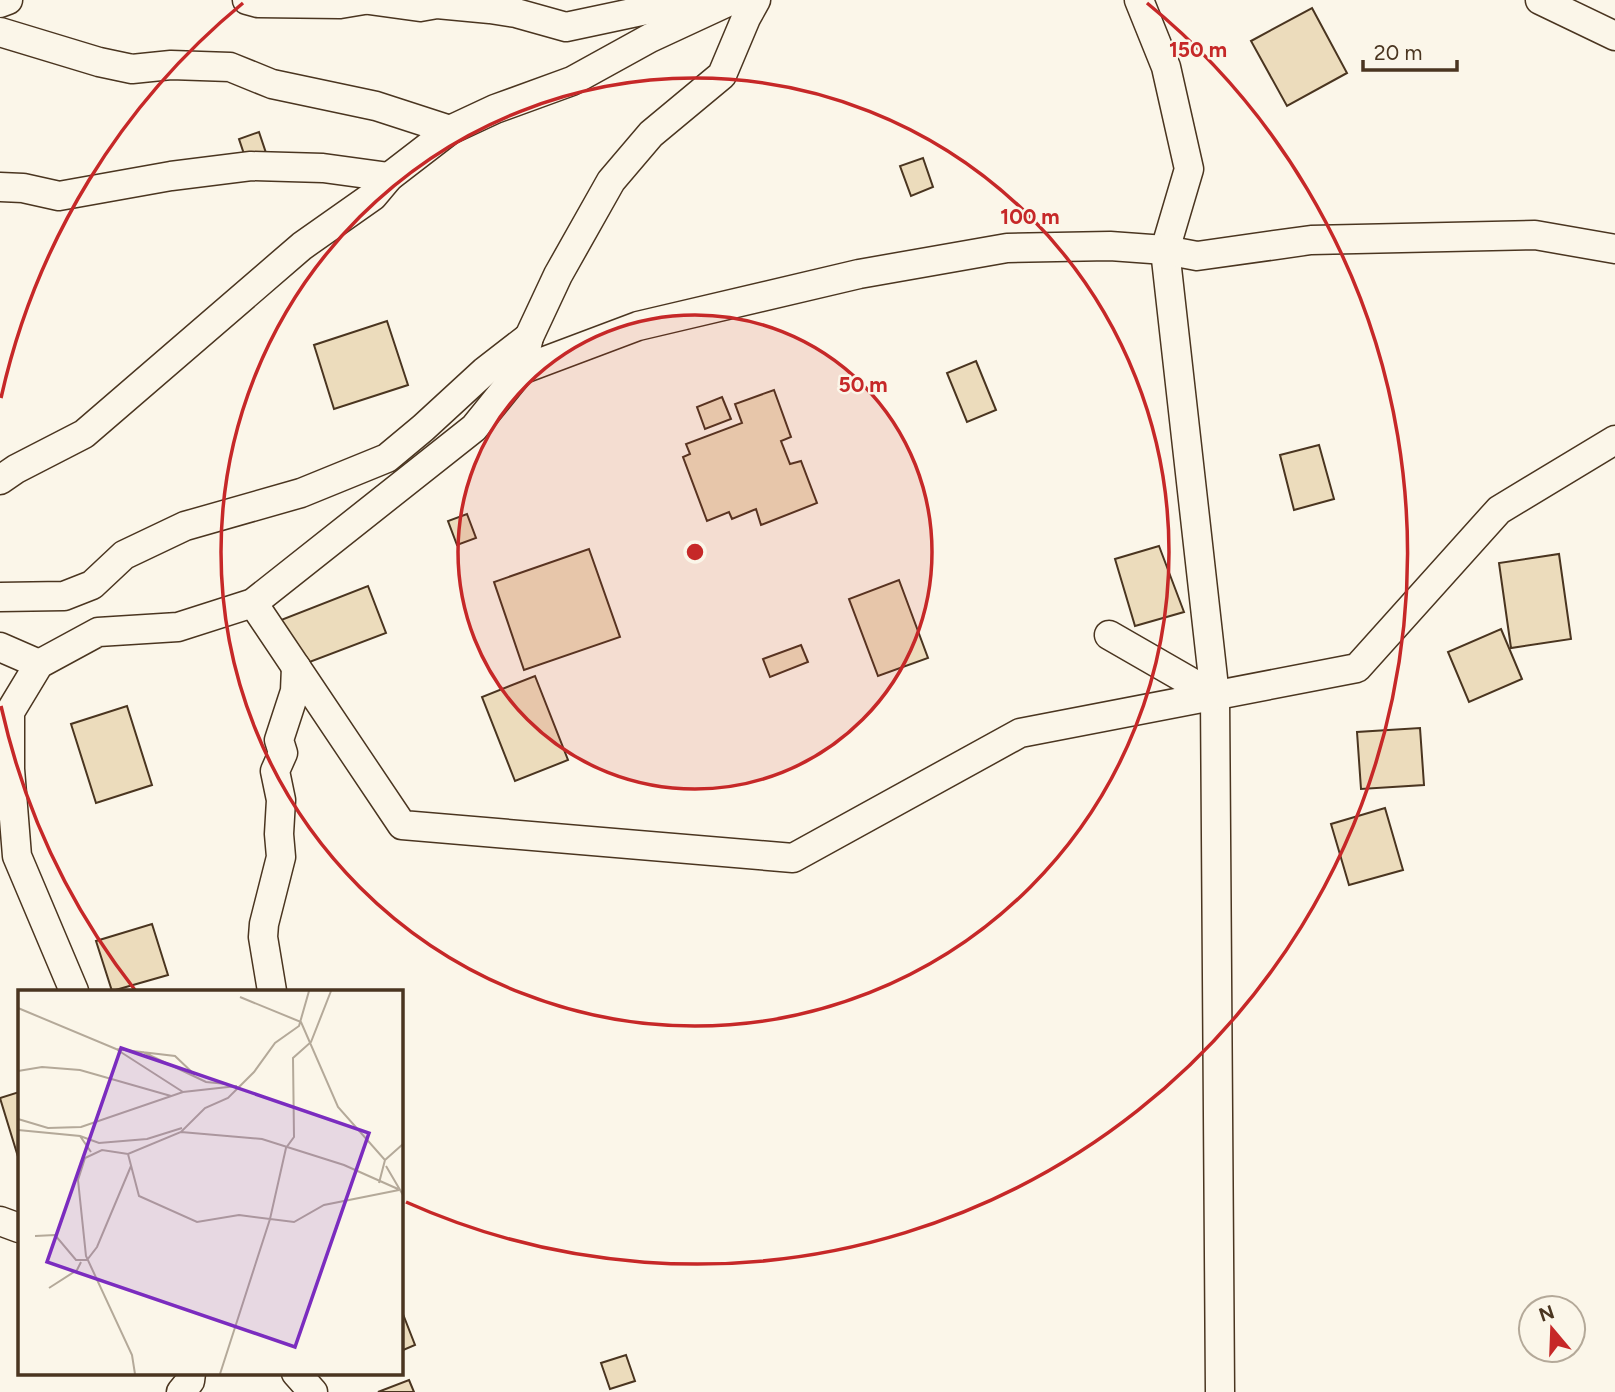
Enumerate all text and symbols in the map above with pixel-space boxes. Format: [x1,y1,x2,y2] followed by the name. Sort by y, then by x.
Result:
[1363,28,1458,72] scale bar
[1169,37,1227,62] text: 150 m
[1374,40,1422,65] text: 20 m
[1000,204,1060,229] text: 100 m
[838,372,888,397] text: 50 m
[683,540,707,564] centre of rings
[18,990,402,1374] inset map
[1517,1294,1587,1364] north arrow
[1536,1300,1557,1327] text: N

